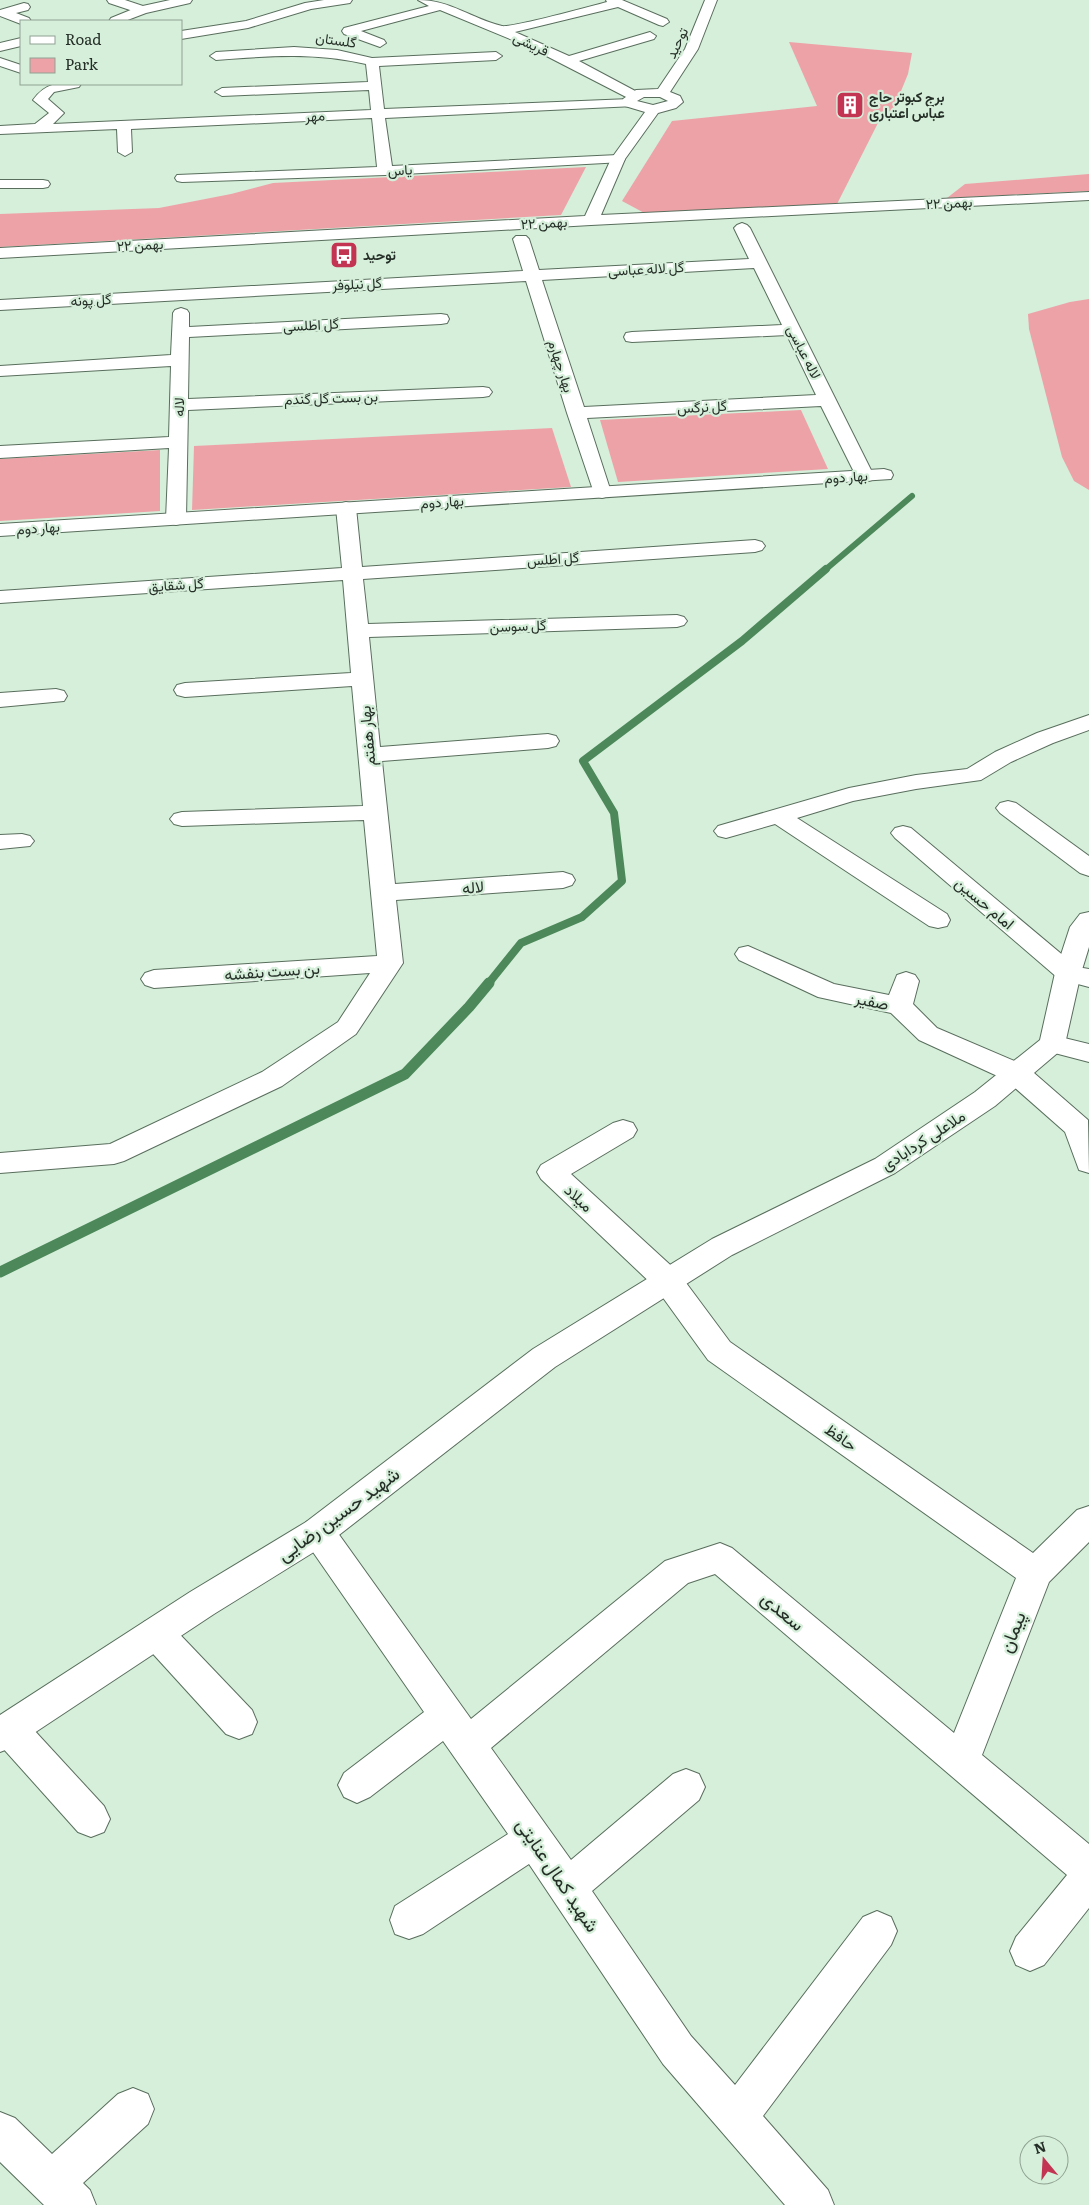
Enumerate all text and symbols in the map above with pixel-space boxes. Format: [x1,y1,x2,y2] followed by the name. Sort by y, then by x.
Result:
[20,20,182,85] legend
[660,24,692,62] street label: توحید
[314,26,358,52] street label: گلستان
[510,26,552,60] street label: قریشی
[65,27,101,50] text: Road
[65,52,99,75] text: Park
[869,86,945,122] place label: برج کبوتر حاج عباس اعتباری
[835,90,865,120] building icon: برج کبوتر حاج عباس اعتباری
[304,104,325,126] street label: مهر
[387,158,413,180] street label: یاس
[925,191,973,213] street label: ۲۲ بهمن
[520,211,568,233] street label: ۲۲ بهمن
[116,233,164,255] street label: ۲۲ بهمن
[329,240,359,270] bus stop icon: توحید
[363,244,397,264] place label: توحید
[607,256,685,280] street label: گل لاله عباسی
[330,272,382,294] street label: گل نیلوفر
[70,288,112,311] street label: گل پونه
[282,313,339,335] street label: گل اطلسی
[783,321,827,382] street label: لاله عباسی
[543,337,580,395] street label: بهار چهارم
[284,385,378,409] street label: بن بست گل گندم
[676,395,727,417] street label: گل نرگس
[168,397,188,417] street label: لاله
[823,465,868,487] street label: بهار دوم
[419,490,464,512] street label: بهار دوم
[15,516,60,538] street label: بهار دوم
[526,546,580,570] street label: گل اطلس
[148,572,204,596] street label: گل شقایق
[489,614,547,636] street label: گل سوسن
[351,705,381,767] street label: بهار هفتم
[951,870,1021,934] street label: امام حسین
[461,873,485,899] street label: لاله
[223,955,320,985] street label: بن بست بنفشه
[852,985,891,1015] street label: صفیر
[875,1103,969,1175] street label: ملاعلی کردابادی
[560,1178,599,1217] street label: میلاد
[821,1416,863,1456] street label: حافظ
[270,1459,405,1567] street label: شهید حسین رضایی
[756,1584,812,1637] street label: سعدی
[990,1607,1033,1657] street label: پیمان
[510,1812,607,1937] street label: شهید کمال عنایتی
[1019,2135,1069,2185] north arrow
[1031,2135,1049,2158] text: N

